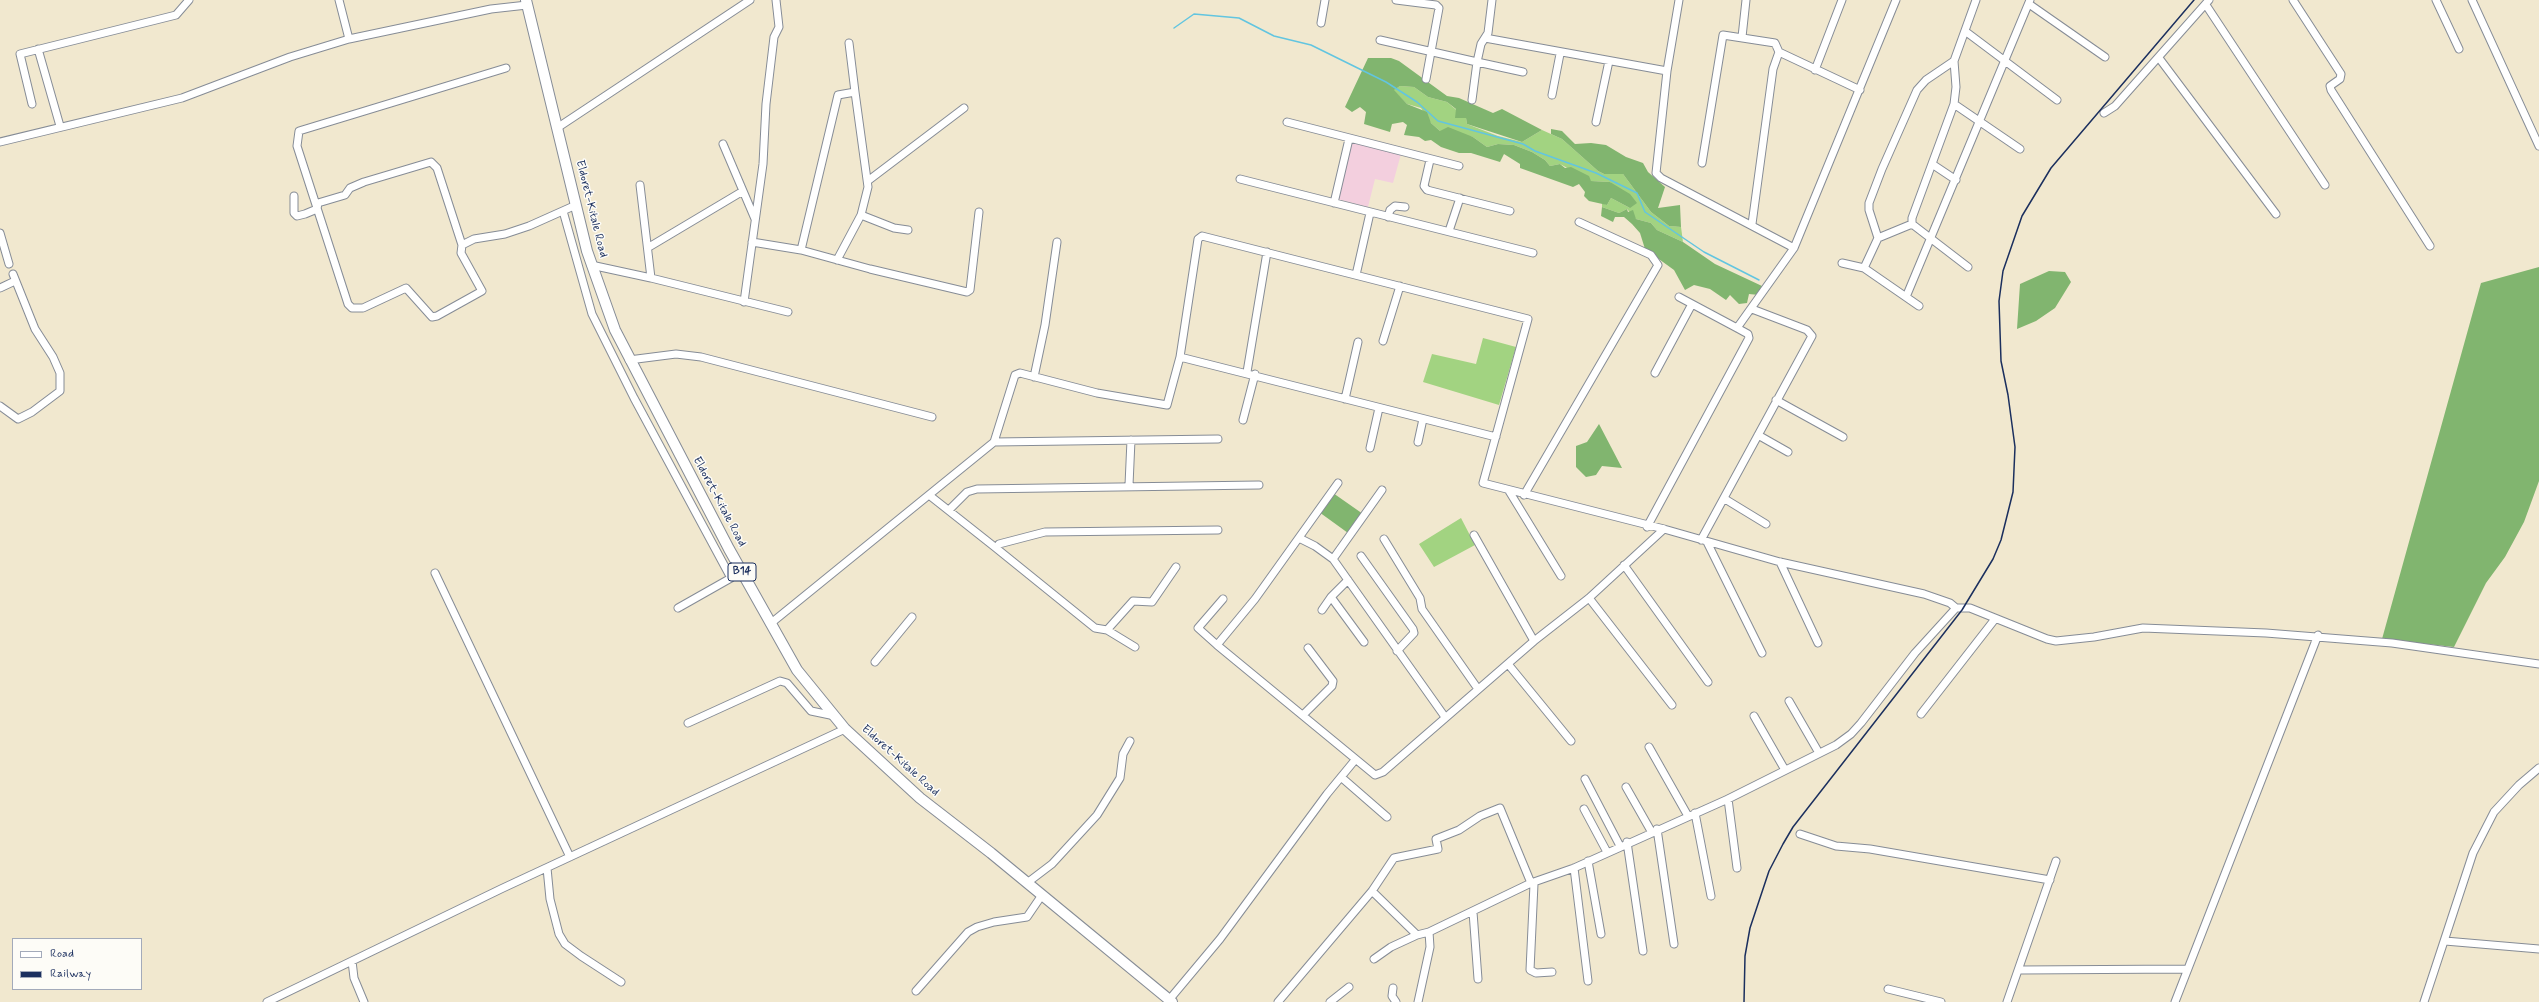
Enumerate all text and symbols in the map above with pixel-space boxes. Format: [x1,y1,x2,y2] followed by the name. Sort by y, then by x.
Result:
[572,159,610,259] street label: Eldoret-Kitale Road
[689,454,749,550] street label: Eldoret-Kitale Road
[728,563,756,581] road number: B14
[858,722,942,800] street label: Eldoret-Kitale Road
[12,938,142,990] legend
[50,946,74,962] text: Road
[50,966,91,982] text: Railway

